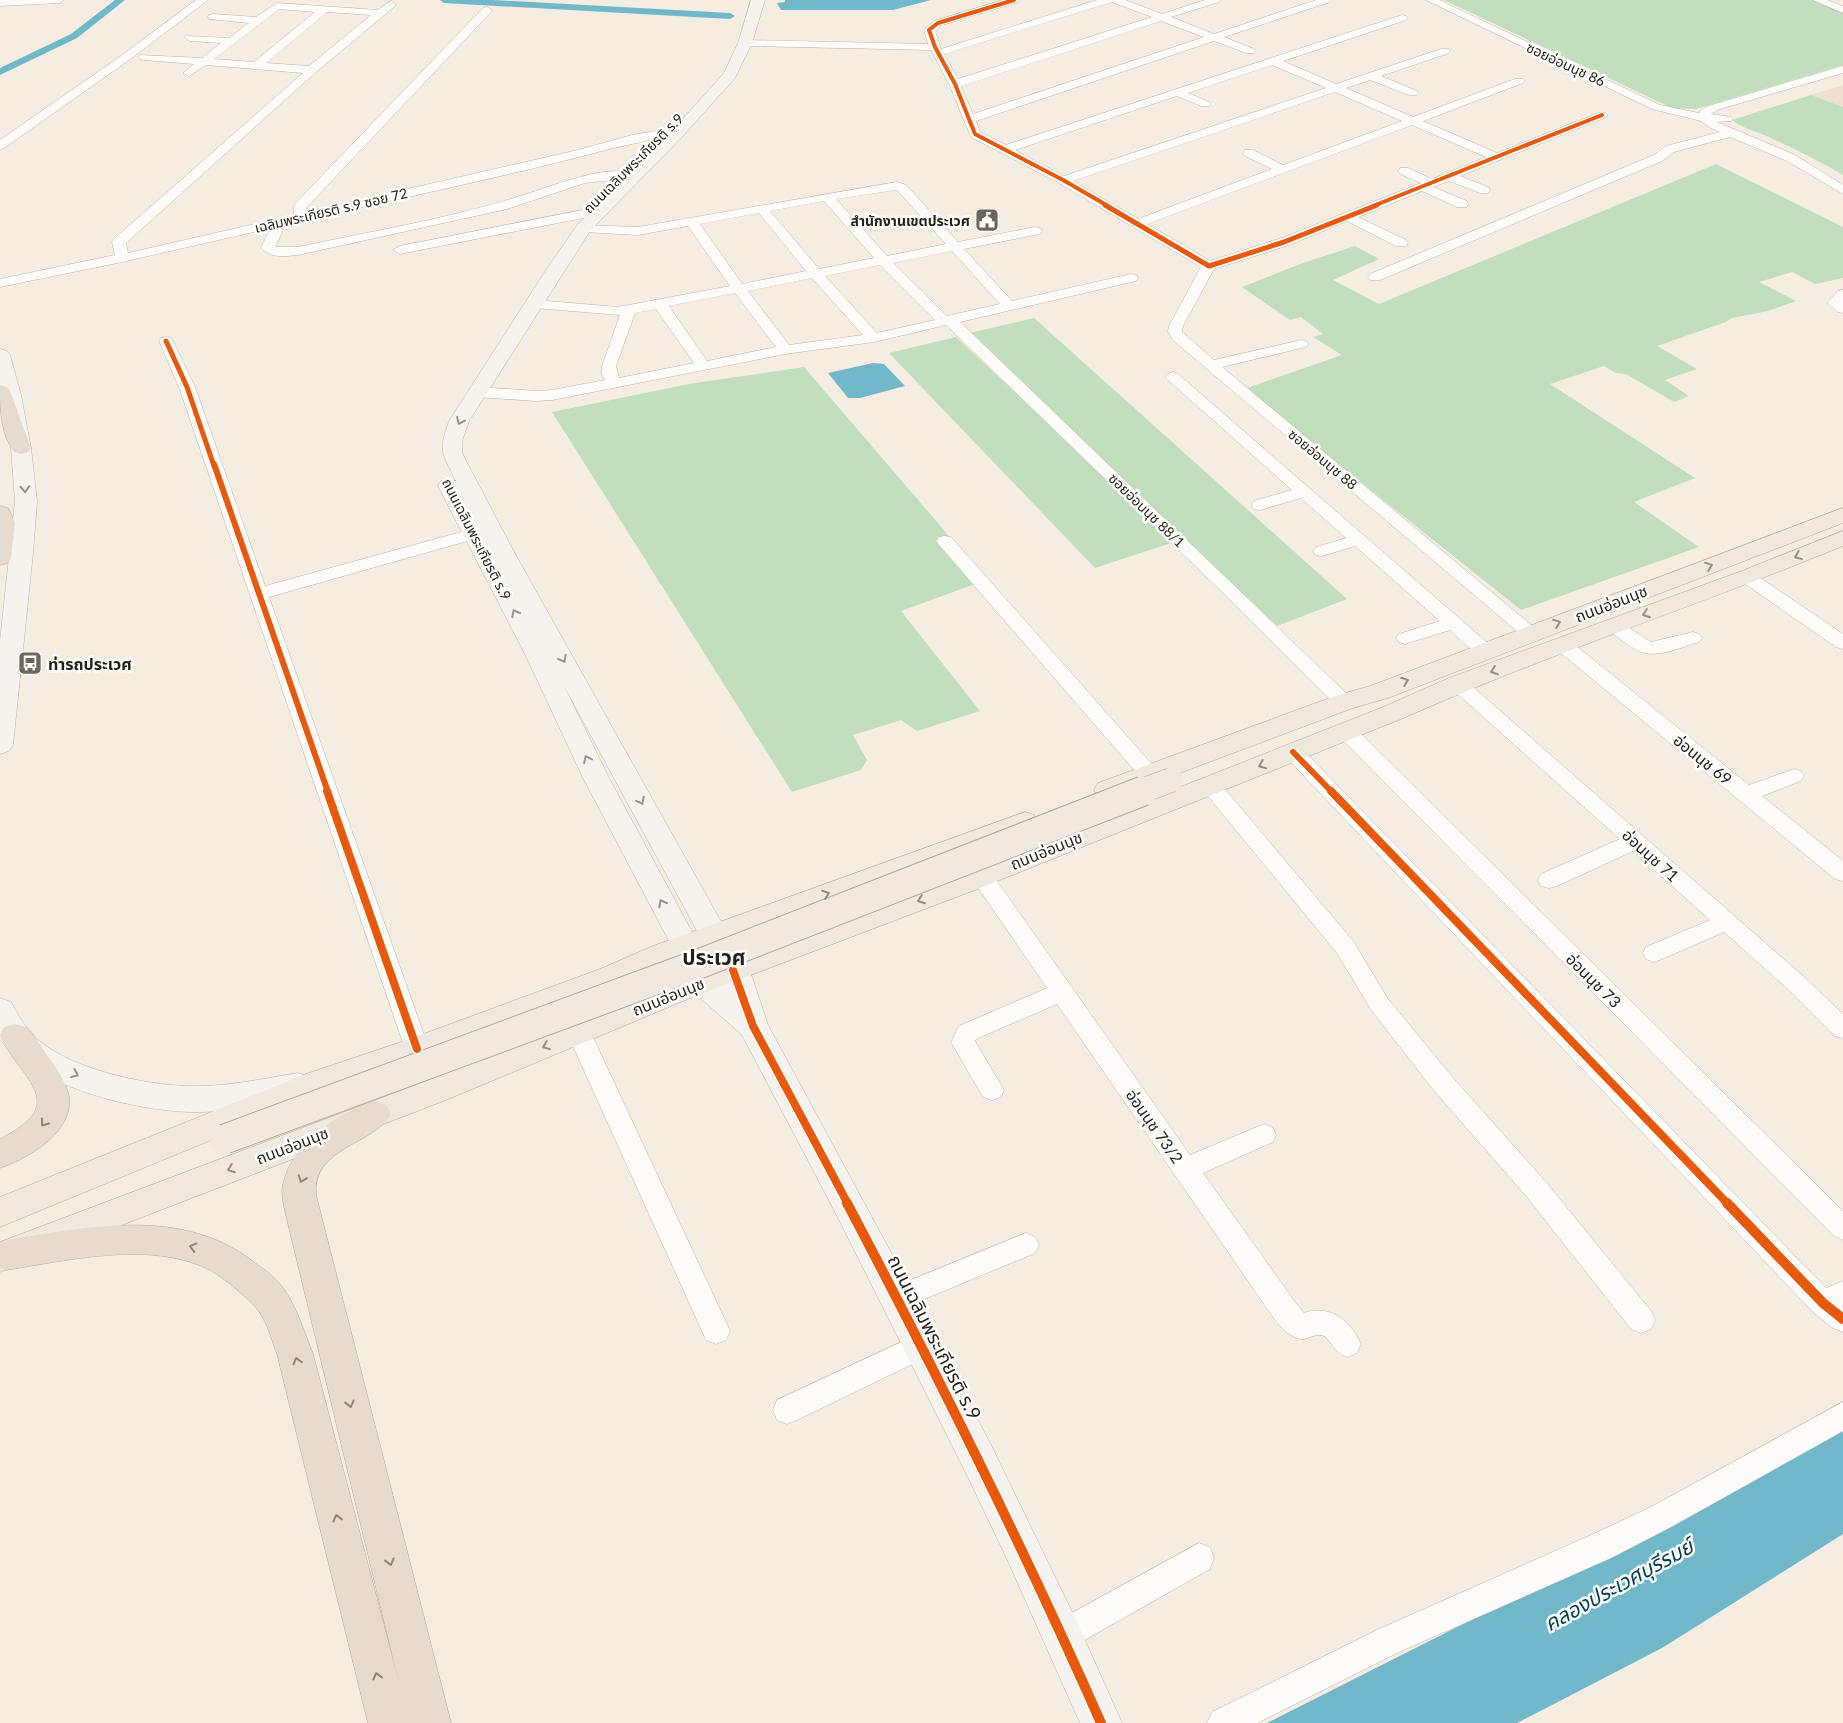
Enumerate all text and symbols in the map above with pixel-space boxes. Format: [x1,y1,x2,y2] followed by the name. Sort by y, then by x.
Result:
[1524,38,1608,91] street label: ซอยอ่อนนุช 86
[579,109,687,217] street label: ถนนเฉลิมพระเกียรติ ร.9
[253,184,409,236] street label: เฉลิมพระเกียรติ ร.9 ซอย 72
[974,207,1000,233] public building icon: สำนักงานเขตประเวศ
[851,212,970,229] place label: สำนักงานเขตประเวศ
[456,416,466,425] one-way arrow
[1284,425,1361,494] street label: ซอยอ่อนนุช 88
[1105,469,1189,551] street label: ซอยอ่อนนุช 88/1
[439,475,515,603] street label: ถนนเฉลิมพระเกียรติ ร.9
[20,485,30,493] one-way arrow
[1794,550,1803,561] one-way arrow
[1704,562,1713,572] one-way arrow
[1572,581,1650,626] street label: ถนนอ่อนนุช
[1642,608,1651,618] one-way arrow
[511,610,521,619] one-way arrow
[1552,619,1561,629] one-way arrow
[17,650,43,676] bus stop icon: ท่ารถประเวศ
[48,654,132,673] place label: ท่ารถประเวศ
[556,654,566,663] one-way arrow
[1490,665,1498,675] one-way arrow
[1401,677,1409,687] one-way arrow
[1669,730,1736,789] street label: อ่อนนุช 69
[582,755,593,764] one-way arrow
[1258,758,1267,769] one-way arrow
[635,796,645,805] one-way arrow
[1618,825,1683,886] street label: อ่อนนุช 71
[1007,827,1085,874] street label: ถนนอ่อนนุช
[821,890,830,900] one-way arrow
[917,894,925,904] one-way arrow
[658,899,668,908] one-way arrow
[682,944,746,969] district label: ประเวศ
[1562,949,1625,1012] street label: อ่อนนุช 73
[629,973,707,1020] street label: ถนนอ่อนนุช
[542,1041,550,1051] one-way arrow
[70,1068,78,1078] one-way arrow
[1122,1085,1187,1167] street label: อ่อนนุช 73/2
[41,1117,50,1127] one-way arrow
[253,1123,331,1168] street label: ถนนอ่อนนุช
[227,1162,236,1173] one-way arrow
[297,1174,307,1182] one-way arrow
[189,1242,198,1253] one-way arrow
[883,1251,987,1423] street label: ถนนเฉลิมพระเกียรติ ร.9
[292,1356,303,1365] one-way arrow
[344,1400,355,1409] one-way arrow
[332,1514,343,1523] one-way arrow
[1539,1531,1701,1637] water label: คลองประเวศบุรีรมย์
[384,1557,394,1565] one-way arrow
[372,1671,383,1680] one-way arrow

